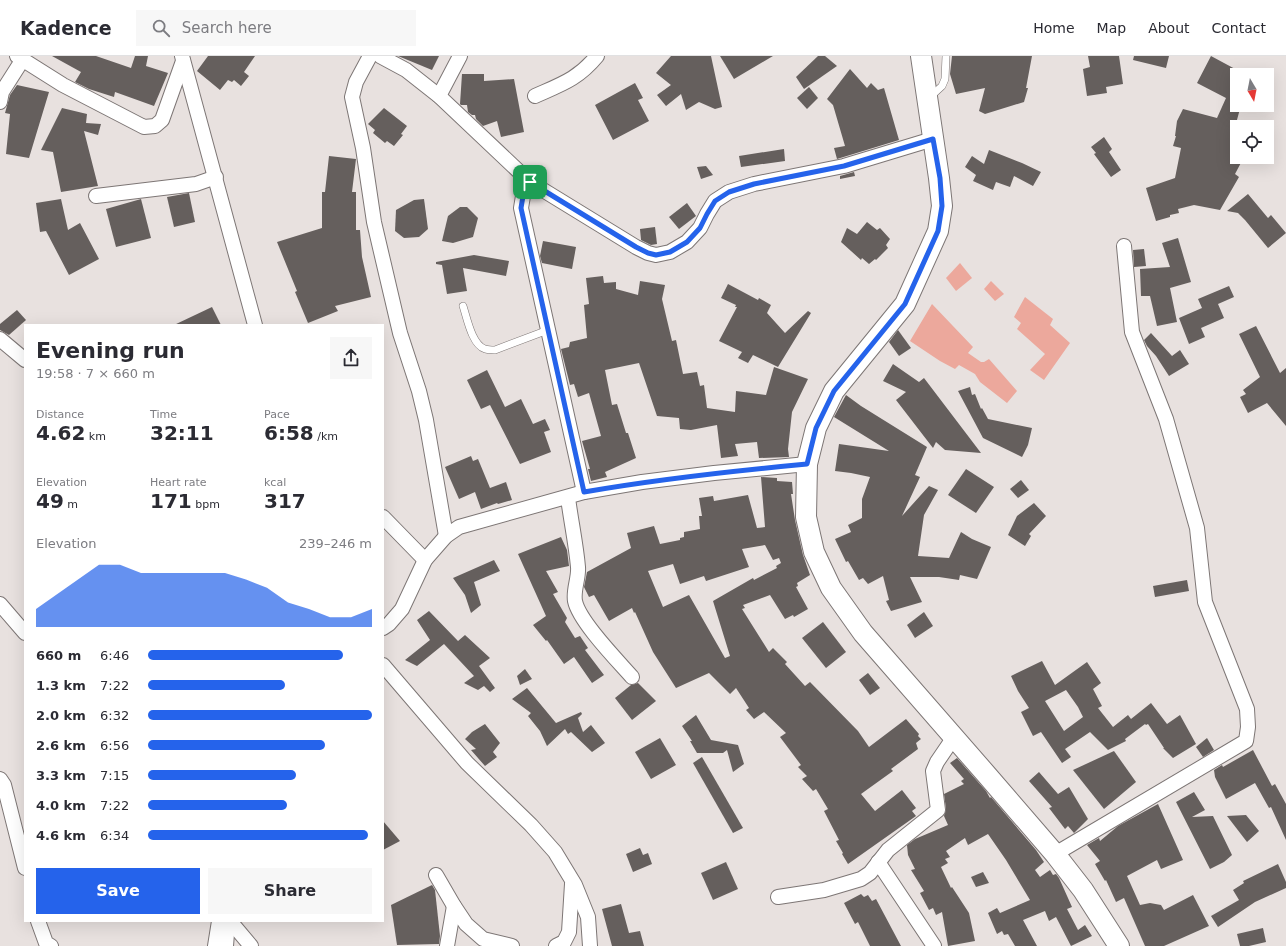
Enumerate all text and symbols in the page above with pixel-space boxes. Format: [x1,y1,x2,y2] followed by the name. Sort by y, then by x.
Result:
[136,10,416,46] search box
[20,17,112,39] text: Kadence
[150,17,172,39] icon: search
[182,19,272,37] text: Search here
[1033,20,1075,36] text: Home
[1097,20,1126,36] text: Map
[1148,20,1190,36] text: About
[1212,20,1266,36] text: Contact
[1230,68,1274,112] north arrow
[1230,68,1274,164] map controls
[1230,120,1274,164] button: locate
[513,165,547,199] pin
[519,171,541,193] icon: arrive
[330,337,372,379] button: share
[36,338,185,363] text: Evening run
[36,366,155,381] text: 19:58 · 7 × 660 m
[36,408,84,421] text: Distance
[150,408,177,421] text: Time
[264,408,290,421] text: Pace
[36,421,85,445] text: 4.62
[150,421,214,445] text: 32:11
[264,421,314,445] text: 6:58
[85,430,106,443] text: km
[314,430,338,443] text: /km
[36,476,87,489] text: Elevation
[150,476,206,489] text: Heart rate
[264,476,286,489] text: kcal
[36,489,64,513] text: 49
[150,489,192,513] text: 171
[264,489,306,513] text: 317
[64,498,78,511] text: m
[192,498,220,511] text: bpm
[36,536,96,551] text: Elevation
[299,536,372,551] text: 239–246 m
[36,648,81,663] text: 660 m
[100,648,129,663] text: 6:46
[36,678,86,693] text: 1.3 km
[100,678,129,693] text: 7:22
[36,708,86,723] text: 2.0 km
[100,708,129,723] text: 6:32
[36,738,86,753] text: 2.6 km
[100,738,129,753] text: 6:56
[36,768,86,783] text: 3.3 km
[100,768,129,783] text: 7:15
[36,798,86,813] text: 4.0 km
[100,798,129,813] text: 7:22
[36,828,86,843] text: 4.6 km
[100,828,129,843] text: 6:34
[36,868,200,914] button: Save
[208,868,372,914] button: Share

